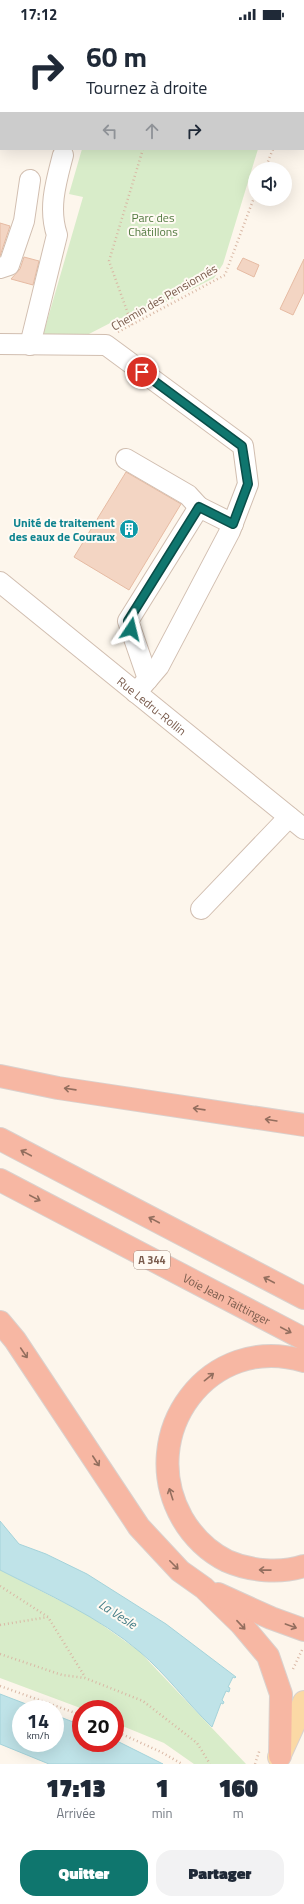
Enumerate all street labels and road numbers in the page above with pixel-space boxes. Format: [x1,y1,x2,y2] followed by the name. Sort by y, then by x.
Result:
[107,259,221,335] street label: Chemin des Pensionnés
[113,672,191,740] street label: Rue Ledru-Rollin
[134,1251,170,1269] road number: A 344
[180,1268,274,1329] street label: Voie Jean Taittinger

